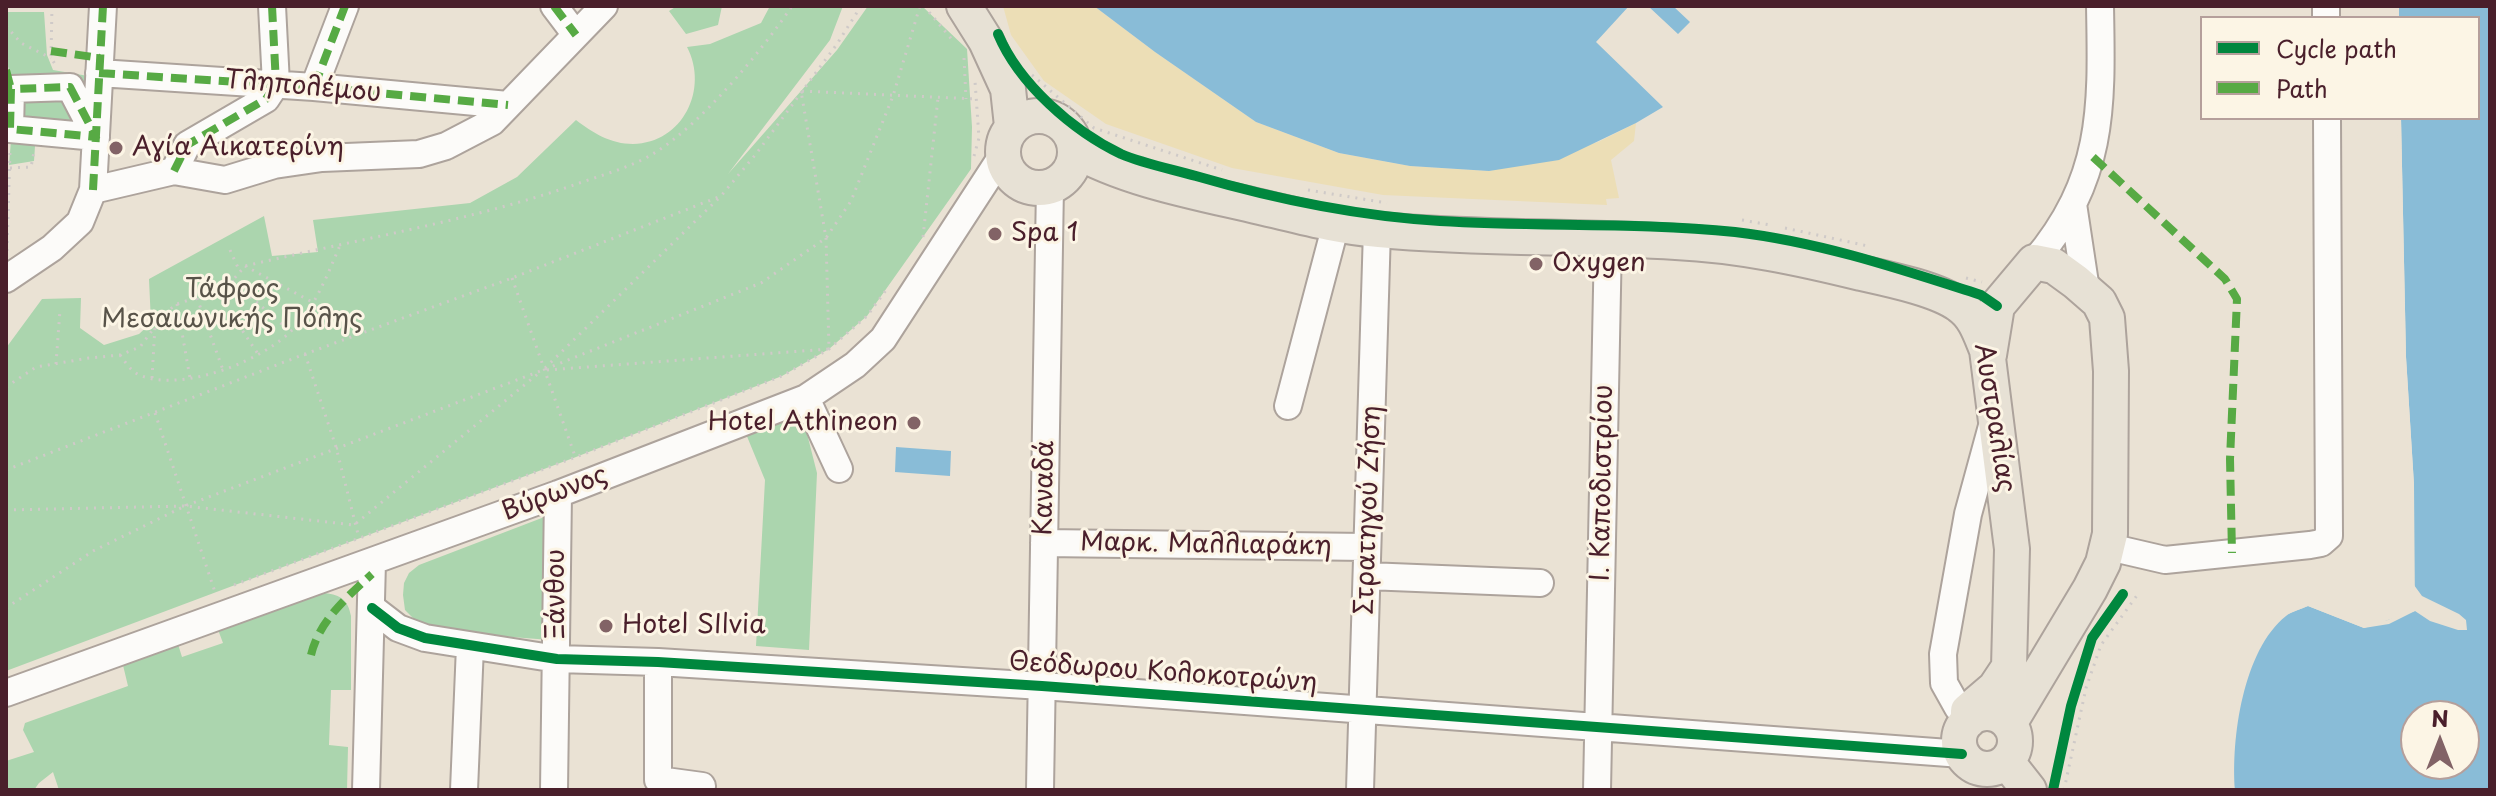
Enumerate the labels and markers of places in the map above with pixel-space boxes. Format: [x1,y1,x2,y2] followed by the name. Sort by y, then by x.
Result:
[132,132,344,164] place label: Αγία Αικατερίνη
[107,139,125,157] marker: Αγία Αικατερίνη
[1011,218,1079,250] place label: Spa 1
[986,225,1004,243] marker: Spa 1
[1552,248,1646,280] place label: Oxygen
[1527,255,1545,273] marker: Oxygen
[708,407,898,439] place label: Hotel Athineon
[905,414,923,432] marker: Hotel Athineon
[622,610,766,642] place label: Hotel SIlvia
[597,617,615,635] marker: Hotel SIlvia

